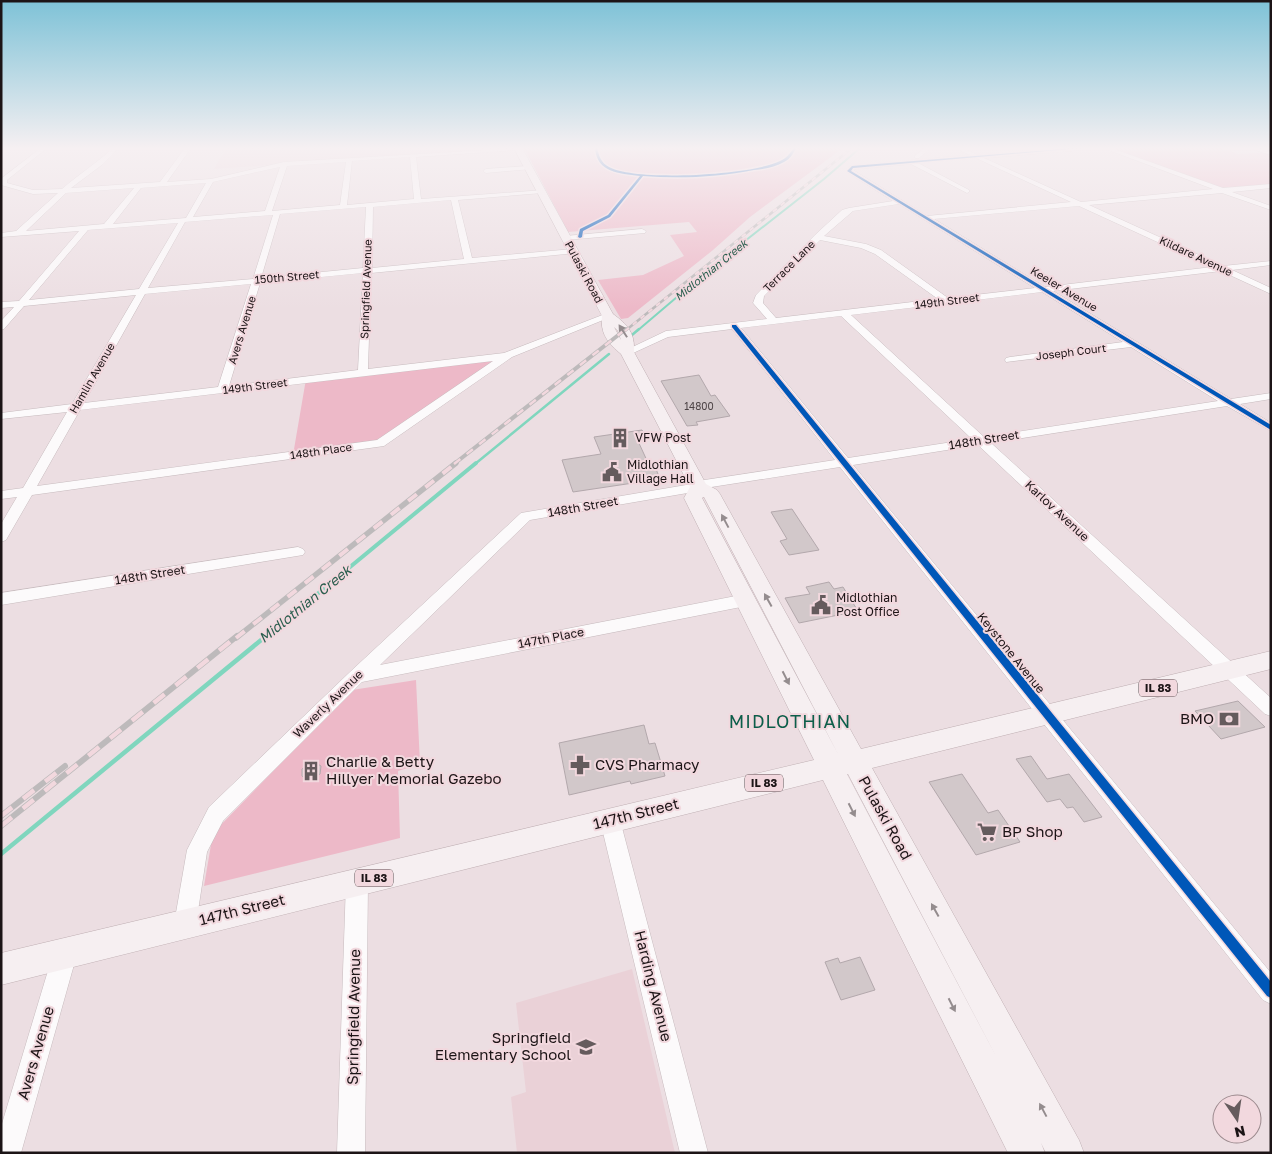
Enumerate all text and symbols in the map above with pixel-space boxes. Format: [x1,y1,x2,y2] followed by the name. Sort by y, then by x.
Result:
[1158,233,1235,278] street label: Kildare Avenue
[672,235,751,303] water label: Midlothian Creek
[760,237,817,294] street label: Terrace Lane
[357,239,374,339] street label: Springfield Avenue
[563,239,606,305] street label: Pulaski Road
[1028,263,1100,314] street label: Keeler Avenue
[254,267,320,286] street label: 150th Street
[914,290,980,311] street label: 149th Street
[225,294,258,366] street label: Avers Avenue
[619,325,628,338] one-way arrow
[66,340,117,415] street label: Hamlin Avenue
[1035,341,1107,362] street label: Joseph Court
[222,375,288,396] street label: 149th Street
[684,400,714,412] house number: 14800
[609,427,631,449] building icon: VFW Post
[948,427,1020,452] street label: 148th Street
[635,430,691,445] place label: VFW Post
[289,440,353,461] street label: 148th Place
[627,457,694,486] place label: Midlothian Village Hall
[601,461,623,483] public building icon: Midlothian Village Hall
[1022,477,1093,544] street label: Karlov Avenue
[547,493,619,520] street label: 148th Street
[720,514,729,528] one-way arrow
[255,560,356,646] water label: Midlothian Creek
[114,562,186,587] street label: 148th Street
[836,590,900,619] place label: Midlothian Post Office
[763,593,772,607] one-way arrow
[810,594,832,616] public building icon: Midlothian Post Office
[974,609,1049,696] street label: Keystone Avenue
[517,624,585,651] street label: 147th Place
[290,666,366,741] street label: Waverly Avenue
[782,671,790,685] one-way arrow
[1139,680,1177,696] road number: IL 83
[1218,708,1240,730] bank icon: BMO
[1180,709,1214,727] place label: BMO
[729,710,851,732] district label: MIDLOTHIAN
[326,752,502,787] place label: Charlie & Betty Hillyer Memorial Gazebo
[569,754,591,776] pharmacy icon: CVS Pharmacy
[595,755,700,773] place label: CVS Pharmacy
[300,760,322,782] building icon: Charlie & Betty Hillyer Memorial Gazebo
[855,772,916,863] street label: Pulaski Road
[745,774,783,791] road number: IL 83
[591,794,681,832] street label: 147th Street
[848,803,856,817] one-way arrow
[976,821,998,843] supermarket icon: BP Shop
[1002,822,1063,840] place label: BP Shop
[355,870,393,886] road number: IL 83
[197,890,287,928] street label: 147th Street
[931,904,940,917] one-way arrow
[631,928,677,1044] street label: Harding Avenue
[343,949,363,1085] street label: Springfield Avenue
[948,997,956,1012] one-way arrow
[13,1004,57,1102] street label: Avers Avenue
[435,1028,571,1063] place label: Springfield Elementary School
[575,1036,597,1058] school or university icon: Springfield Elementary School
[1212,1094,1262,1144] north arrow
[1039,1103,1047,1117] one-way arrow
[1233,1123,1247,1142] text: N

